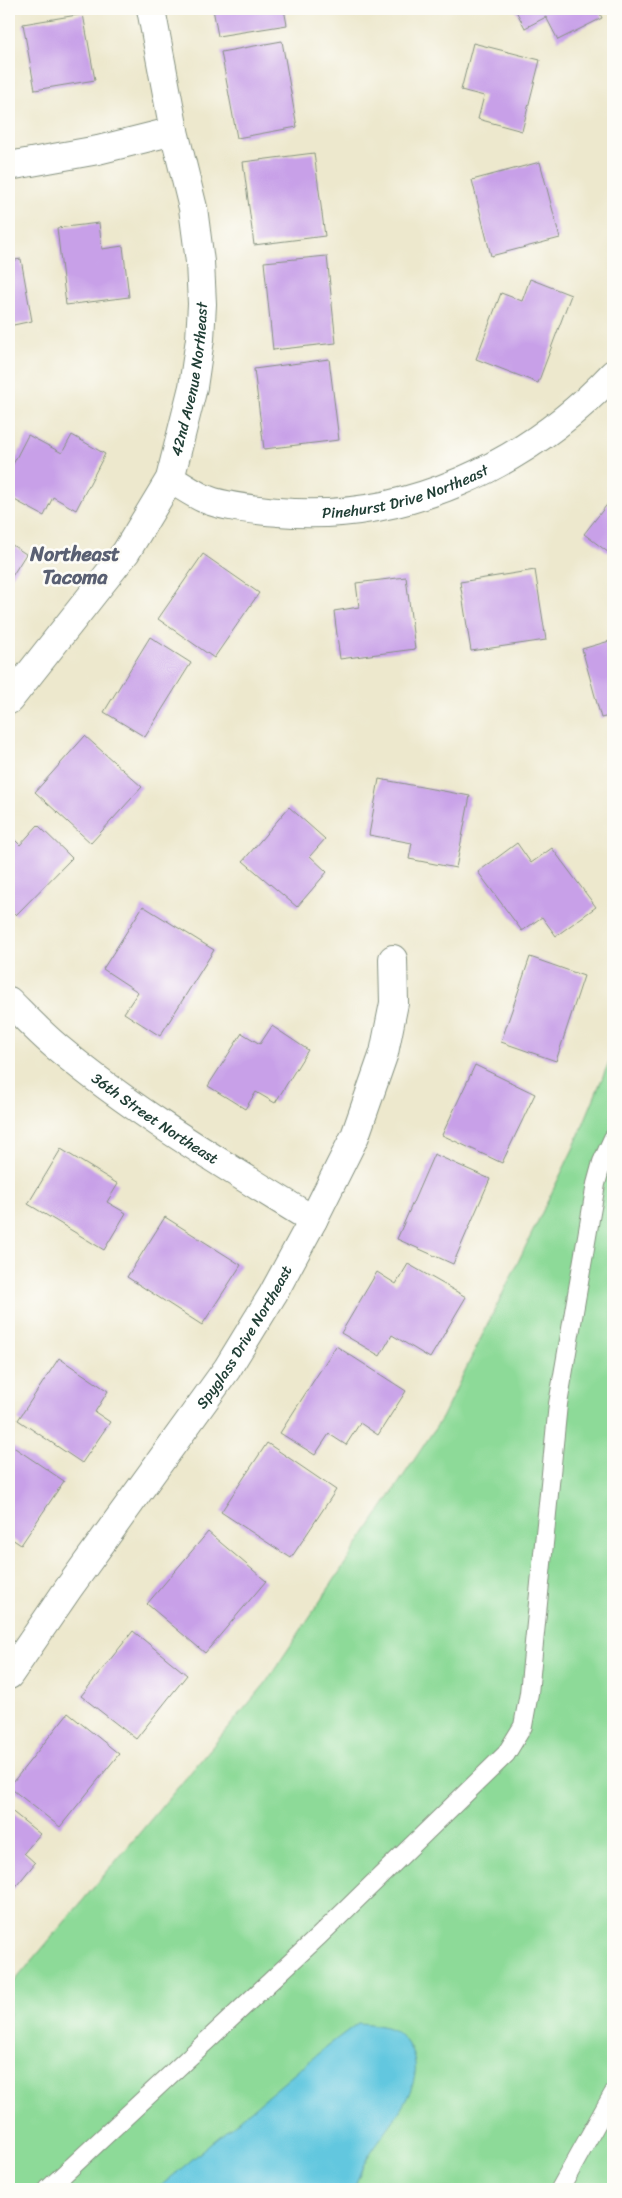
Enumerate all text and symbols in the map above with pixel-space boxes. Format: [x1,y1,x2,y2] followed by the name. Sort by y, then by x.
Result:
[163,301,215,459] street label: 42nd Avenue Northeast
[321,457,494,526] street label: Pinehurst Drive Northeast
[29,537,120,595] district label: Northeast Tacoma
[86,1066,224,1172] street label: 36th Street Northeast
[189,1260,299,1414] street label: Spyglass Drive Northeast

